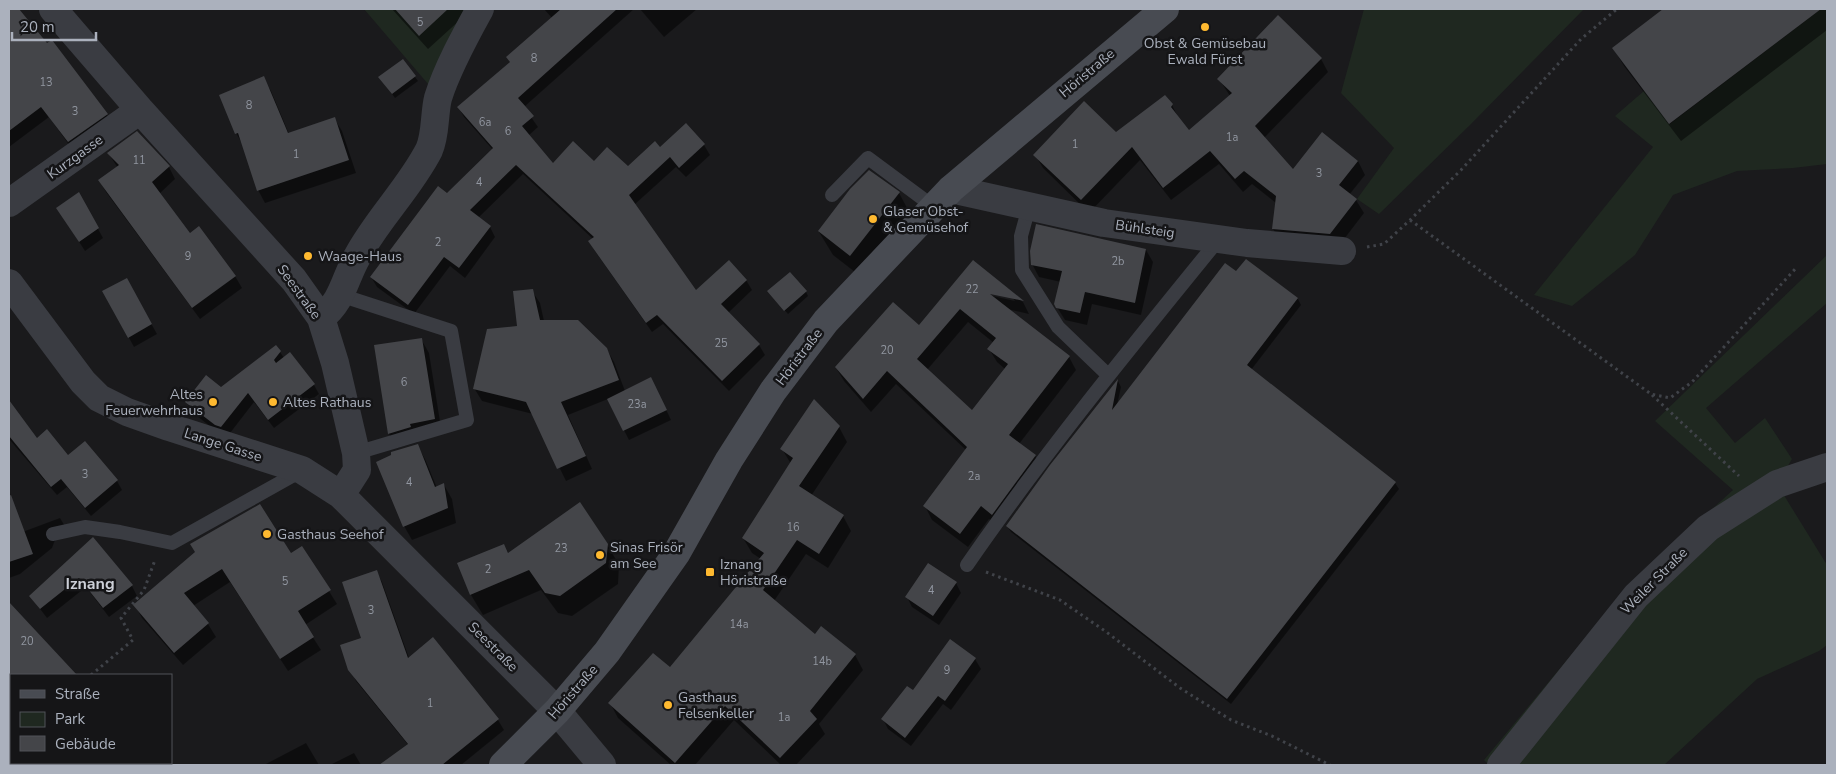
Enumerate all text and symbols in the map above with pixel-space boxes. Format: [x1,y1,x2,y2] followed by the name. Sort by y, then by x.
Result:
[12,10,96,42] scale bar
[417,15,424,30] house number: 5
[20,17,55,37] text: 20 m
[1199,21,1211,33] marker: Obst & Gemüsebau Ewald Fürst
[1144,34,1266,69] place label: Obst & Gemüsebau Ewald Fürst
[1055,44,1119,102] street label: Höristraße
[531,51,538,66] house number: 8
[39,75,53,90] house number: 13
[246,98,253,113] house number: 8
[72,104,78,119] house number: 3
[479,115,491,130] house number: 6a
[505,124,512,139] house number: 6
[43,130,107,184] street label: Kurzgasse
[1226,130,1238,145] house number: 1a
[1072,137,1078,152] house number: 1
[293,147,299,162] house number: 1
[132,153,146,168] house number: 11
[1316,166,1322,181] house number: 3
[476,175,483,190] house number: 4
[883,202,969,237] place label: Glaser Obst- & Gemüsehof
[867,213,879,225] marker: Glaser Obst- & Gemüsehof
[1114,215,1176,243] street label: Bühlsteig
[435,235,441,250] house number: 2
[318,247,402,266] place label: Waage-Haus
[185,249,191,264] house number: 9
[302,250,314,262] marker: Waage-Haus
[1111,254,1125,269] house number: 2b
[273,261,325,323] street label: Seestraße
[965,282,979,297] house number: 22
[771,325,827,389] street label: Höristraße
[714,336,728,351] house number: 25
[880,343,894,358] house number: 20
[401,375,408,390] house number: 6
[105,385,203,420] place label: Altes Feuerwehrhaus
[283,393,372,412] place label: Altes Rathaus
[207,396,219,408] marker: Altes Feuerwehrhaus
[267,396,279,408] marker: Altes Rathaus
[627,397,647,412] house number: 23a
[182,423,264,467] street label: Lange Gasse
[82,467,88,482] house number: 3
[968,469,980,484] house number: 2a
[406,475,413,490] house number: 4
[786,520,800,535] house number: 16
[277,525,384,544] place label: Gasthaus Seehof
[261,528,273,540] marker: Gasthaus Seehof
[610,538,683,573] place label: Sinas Frisör am See
[554,541,568,556] house number: 23
[1616,543,1692,619] street label: Weiler Straße
[594,549,606,561] marker: Sinas Frisör am See
[720,555,787,590] place label: Iznang Höristraße
[485,562,491,577] house number: 2
[704,566,716,578] marker: Iznang Höristraße
[65,573,115,595] district label: Iznang
[282,574,289,589] house number: 5
[928,583,935,598] house number: 4
[368,603,374,618] house number: 3
[729,617,749,632] house number: 14a
[464,618,522,676] street label: Seestraße
[20,634,34,649] house number: 20
[812,654,832,669] house number: 14b
[544,661,602,723] street label: Höristraße
[944,663,950,678] house number: 9
[10,674,172,764] legend
[55,684,100,704] text: Straße
[678,688,754,723] place label: Gasthaus Felsenkeller
[427,696,433,711] house number: 1
[662,699,674,711] marker: Gasthaus Felsenkeller
[55,709,85,729] text: Park
[778,710,790,725] house number: 1a
[55,734,116,754] text: Gebäude

